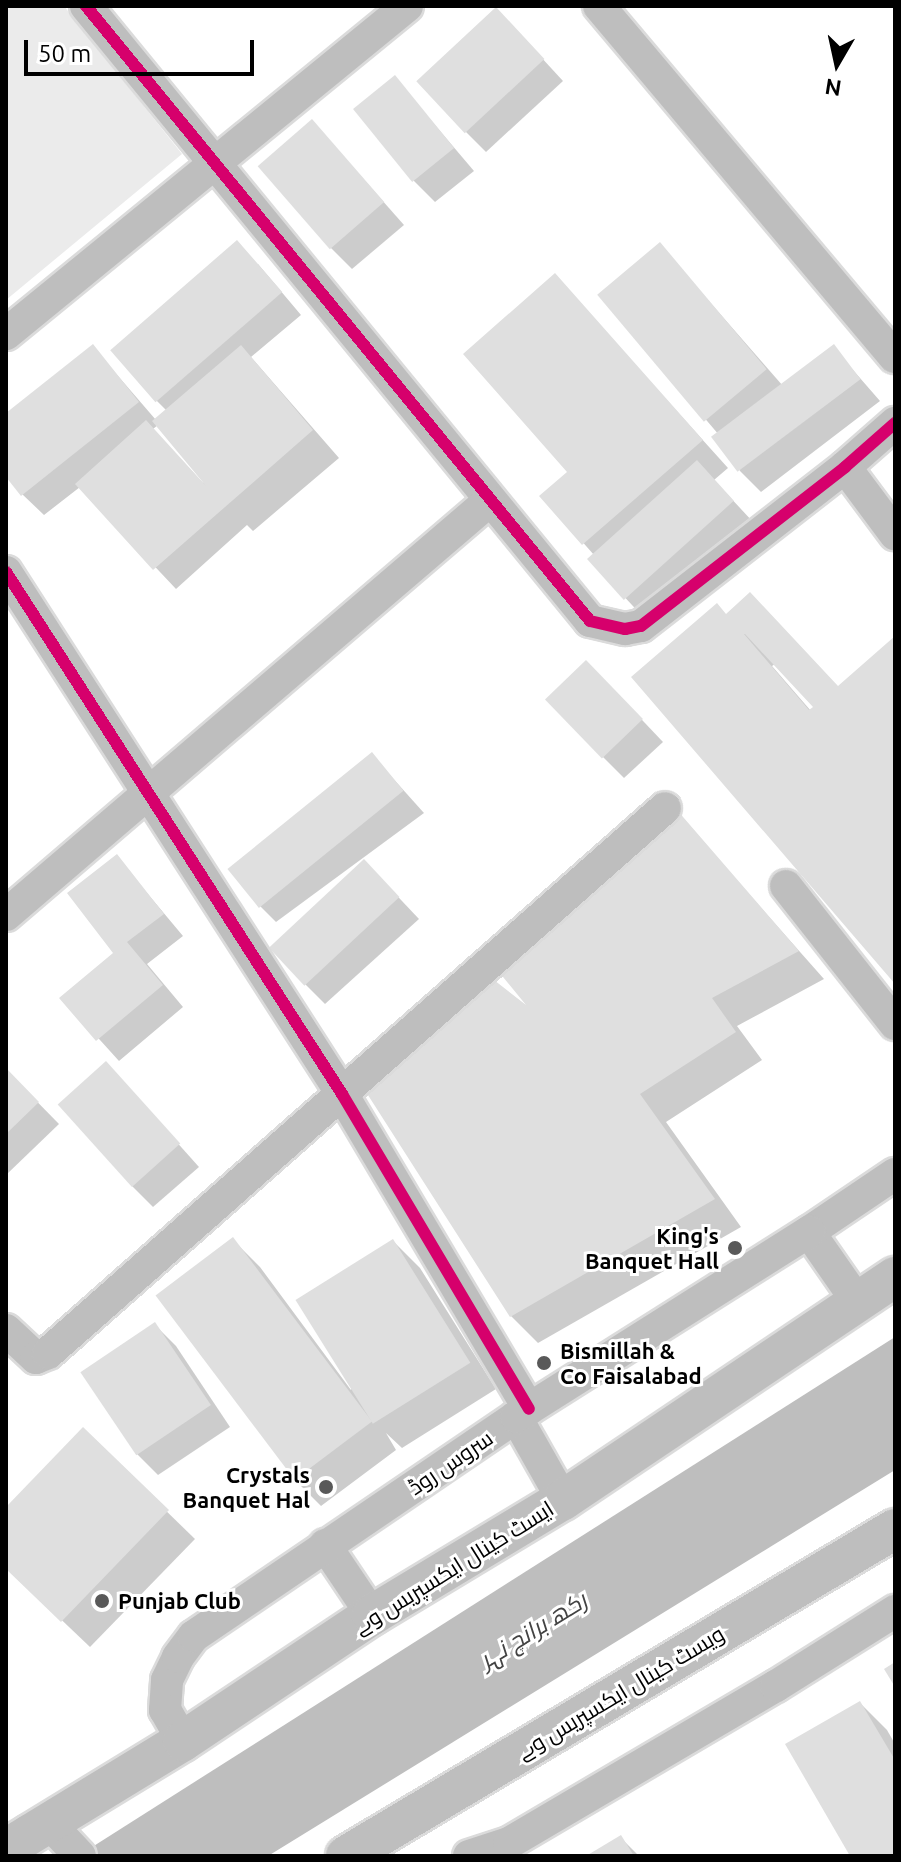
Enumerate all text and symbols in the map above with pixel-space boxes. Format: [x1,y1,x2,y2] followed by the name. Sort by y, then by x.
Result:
[28,24,258,74] scale bar
[797,24,877,104] north arrow
[38,40,91,67] text: 50 m
[823,75,843,102] text: N
[585,1222,719,1274] place label: King's Banquet Hall
[726,1239,744,1257] marker: King's Banquet Hall
[560,1337,702,1388] place label: Bismillah & Co Faisalabad
[535,1354,553,1372] marker: Bismillah & Co Faisalabad
[403,1424,497,1500] street label: سروس روڈ
[183,1461,310,1512] place label: Crystals Banquet Hal
[317,1478,335,1496] marker: Crystals Banquet Hal
[348,1495,558,1639] street label: ایسٹ کینال ایکسپریس وے
[474,1586,592,1674] water label: رکھ برانچ نہر
[118,1588,241,1614] place label: Punjab Club
[93,1592,111,1610] marker: Punjab Club
[512,1620,728,1764] street label: ویسٹ کینال ایکسپریس وے

